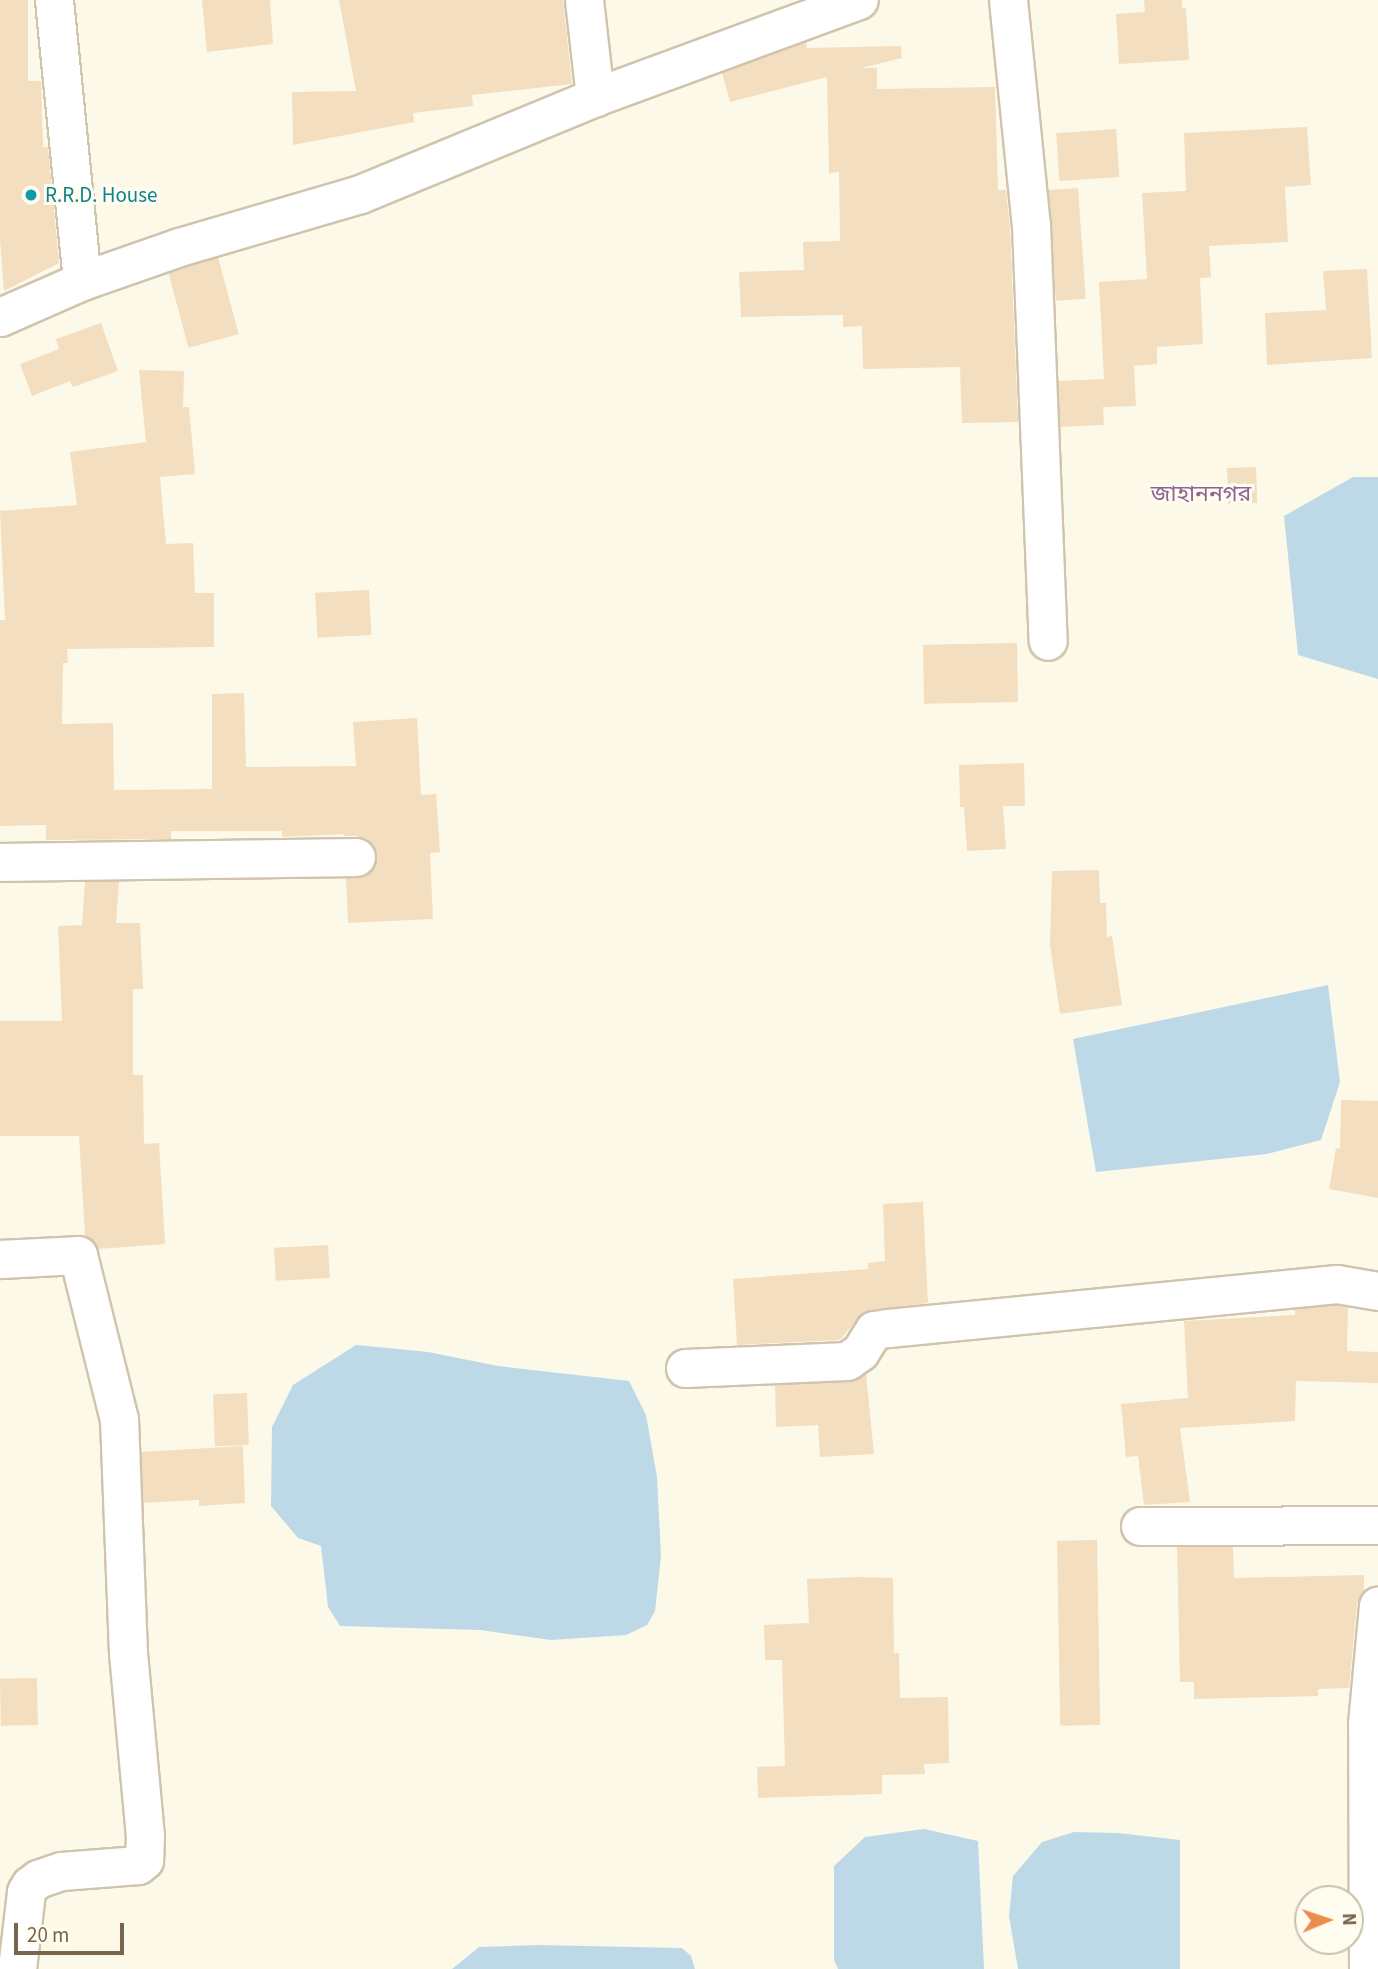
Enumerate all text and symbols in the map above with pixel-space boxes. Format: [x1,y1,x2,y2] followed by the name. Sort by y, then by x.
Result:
[45,182,157,208] place label: R.R.D. House
[23,187,39,203] marker: R.R.D. House
[1151,480,1251,508] district label: জাহাননগর
[1294,1885,1364,1955] north arrow
[18,1910,128,1954] scale bar
[1335,1913,1362,1926] text: N
[27,1920,69,1950] text: 20 m

